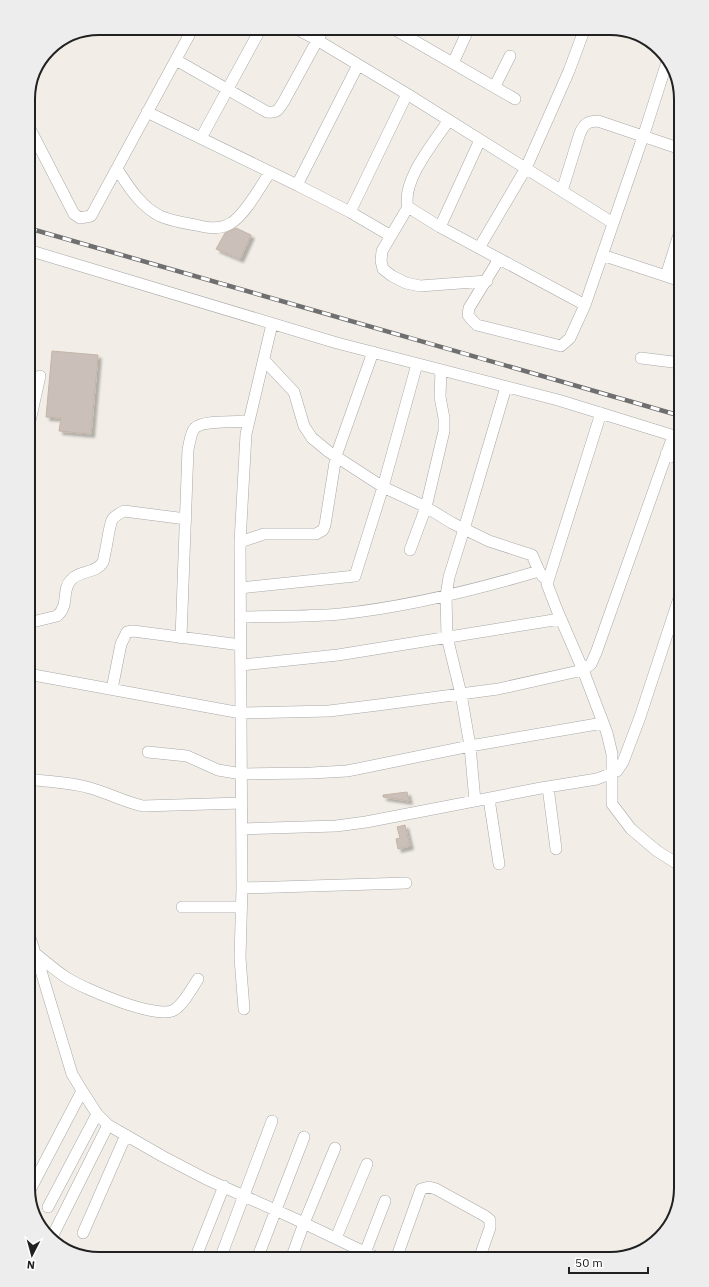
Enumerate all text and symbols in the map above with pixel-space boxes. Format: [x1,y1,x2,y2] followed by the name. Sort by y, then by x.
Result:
[12,1235,52,1275] north arrow
[569,1249,648,1275] scale bar
[575,1255,603,1270] text: 50 m
[26,1258,36,1272] text: N

